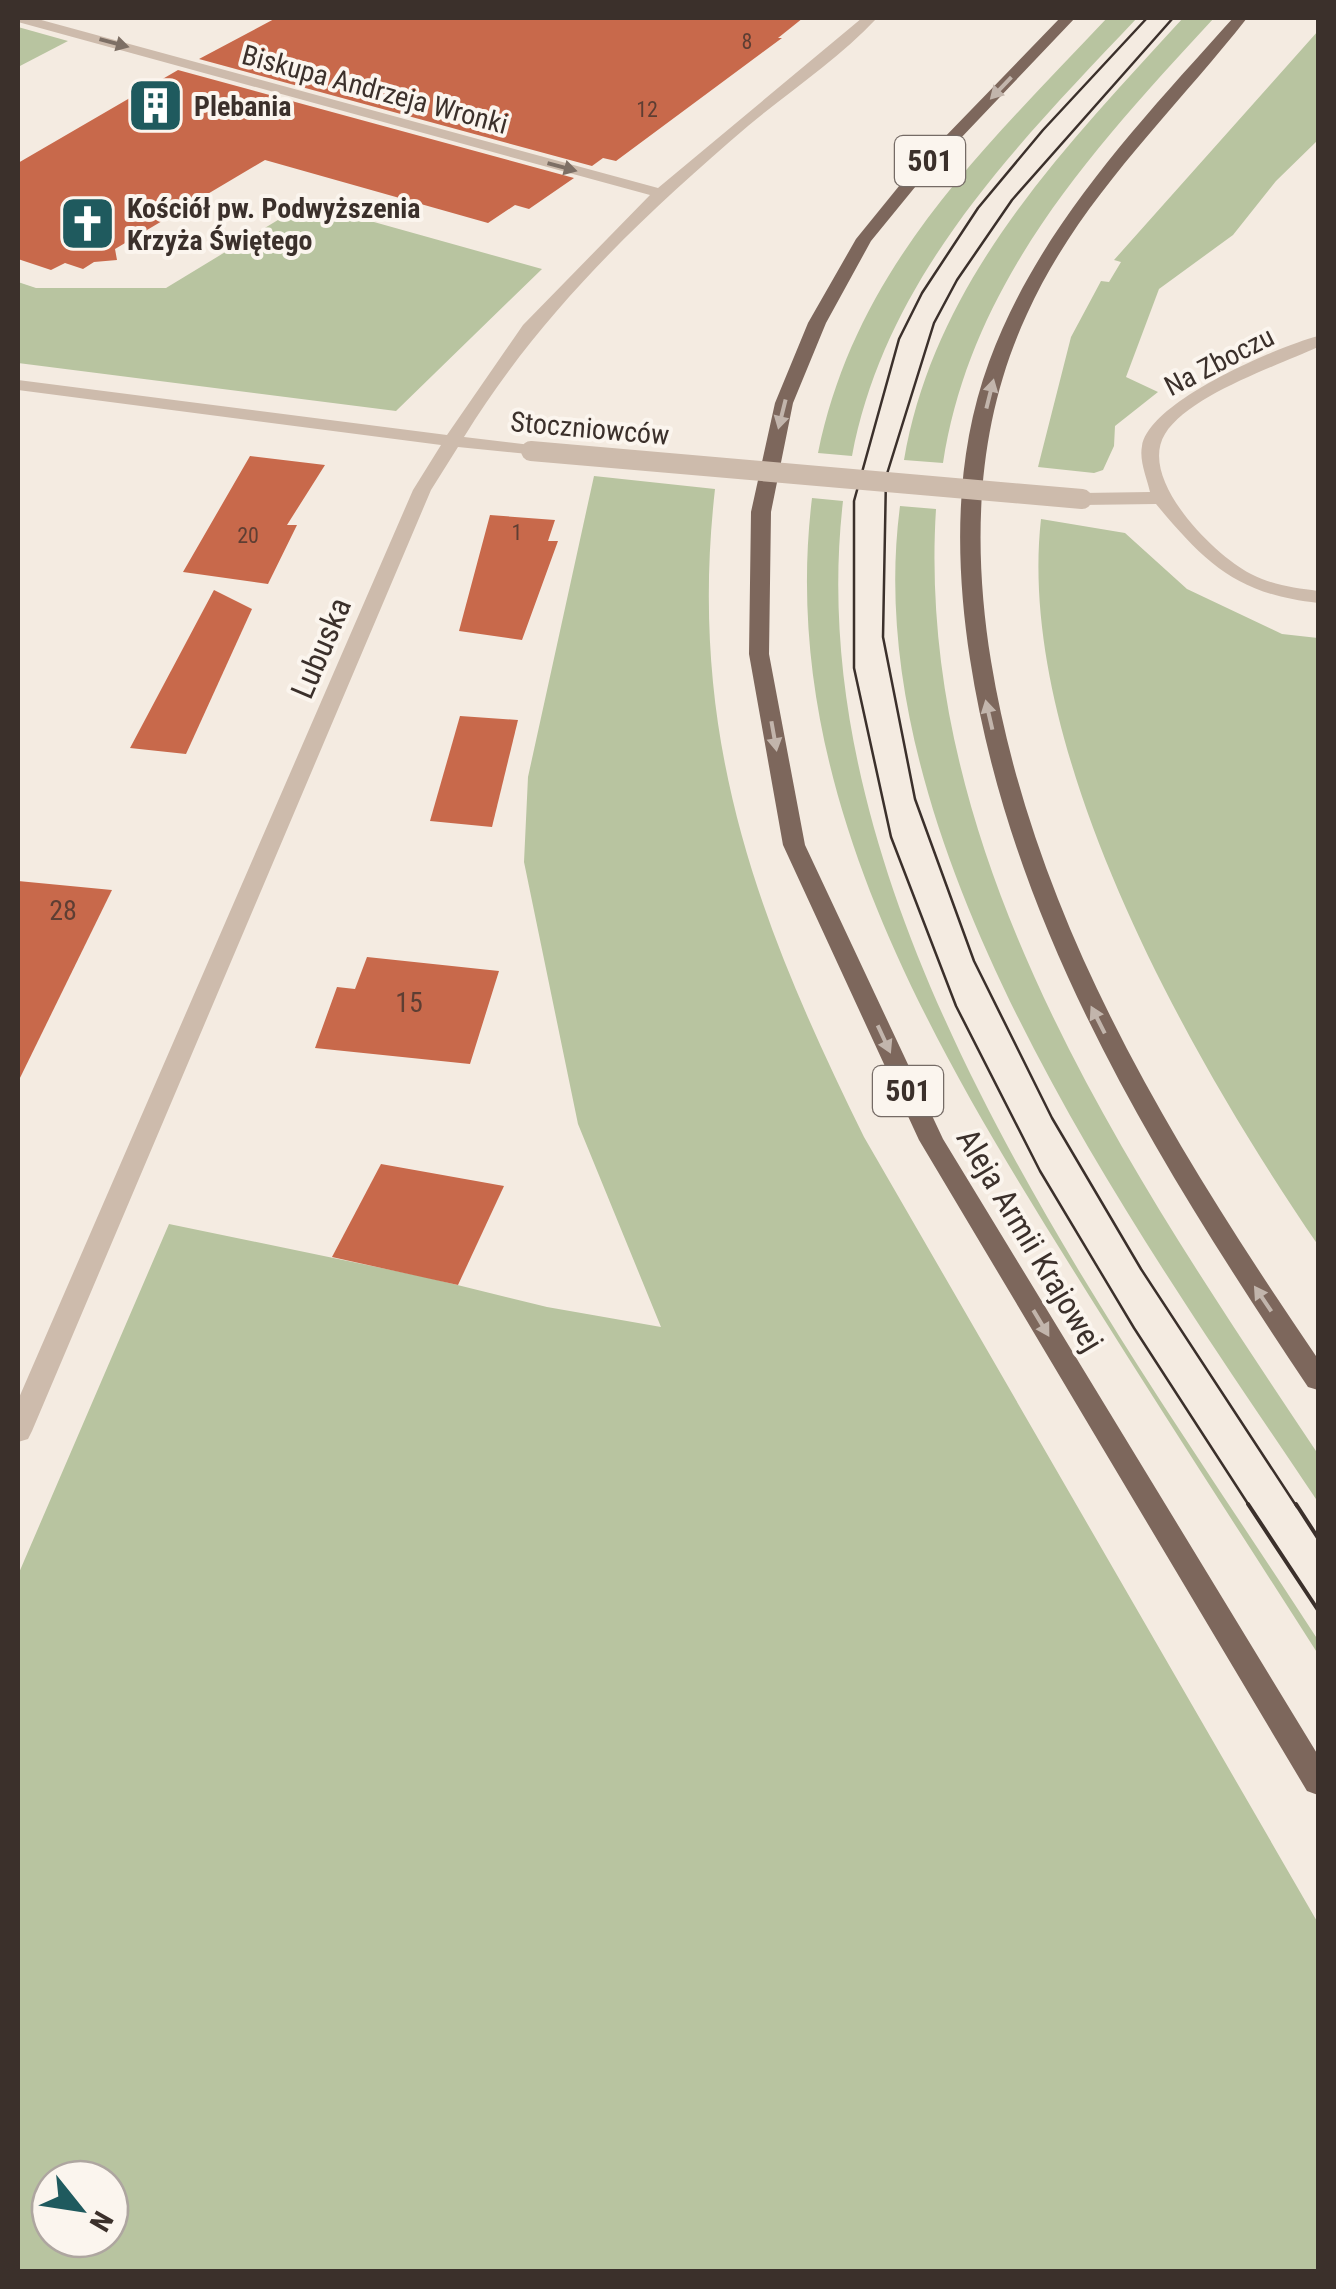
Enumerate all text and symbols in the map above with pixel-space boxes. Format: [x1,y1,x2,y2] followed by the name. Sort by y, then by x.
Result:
[742,29,752,54] house number: 8
[99,36,130,52] one-way arrow
[238,38,511,141] street label: Biskupa Andrzeja Wronki
[989,75,1013,99] one-way arrow
[125,76,185,136] building icon: Plebania
[194,90,291,123] place label: Plebania
[636,97,658,122] house number: 12
[895,136,965,186] road number: 501
[547,160,578,175] one-way arrow
[127,192,421,257] place label: Kościół pw. Podwyższenia Krzyża Świętego
[58,194,118,254] church icon: Kościół pw. Podwyższenia Krzyża Świętego
[1159,320,1279,403] street label: Na Zboczu
[983,378,998,409] one-way arrow
[774,399,790,430] one-way arrow
[509,405,671,452] street label: Stoczniowców
[512,520,522,545] house number: 1
[237,523,259,548] house number: 20
[283,592,359,704] street label: Lubuska
[980,699,996,730] one-way arrow
[767,720,782,752] one-way arrow
[49,894,77,927] house number: 28
[395,986,423,1019] house number: 15
[1090,1005,1107,1034] one-way arrow
[876,1025,893,1054] one-way arrow
[873,1066,943,1116] road number: 501
[949,1122,1111,1358] street label: Aleja Armii Krajowej
[1254,1286,1273,1313] one-way arrow
[1032,1309,1049,1337] one-way arrow
[30,2159,130,2259] north arrow
[83,2206,120,2237] text: N

